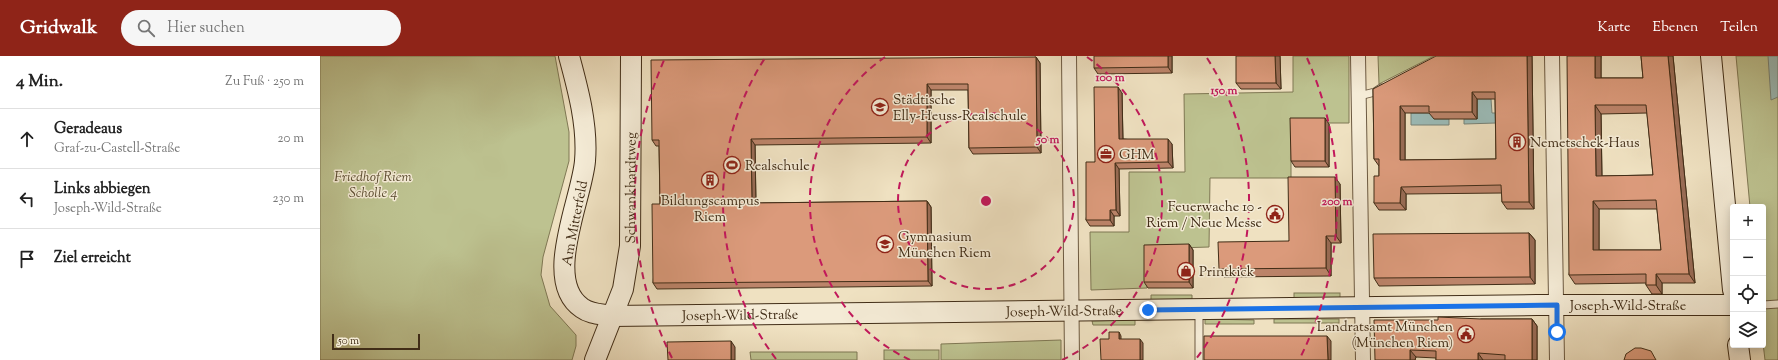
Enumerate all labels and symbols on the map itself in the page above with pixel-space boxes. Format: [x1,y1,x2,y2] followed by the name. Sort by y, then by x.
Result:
[1094,69,1125,87] text: 100 m
[1209,82,1238,100] text: 150 m
[893,91,1027,127] place label: Städtische Elly-Heuss-Realschule
[870,97,890,117] school or university icon: Städtische Elly-Heuss-Realschule
[1036,131,1060,149] text: 50 m
[622,132,643,244] street label: Schwankhardtweg
[1507,132,1527,152] building icon: Nemetschek-Haus
[1530,134,1640,154] place label: Nemetschek-Haus
[1096,144,1116,164] office icon: GHM
[1119,146,1155,166] place label: GHM
[722,155,742,175] sports icon: Realschule
[745,157,810,177] place label: Realschule
[334,168,412,204] park label: Friedhof Riem Scholle 4
[700,170,720,190] building icon: Bildungscampus Riem
[558,179,594,268] street label: Am Mitterfeld
[661,192,759,228] place label: Bildungscampus Riem
[1322,193,1352,211] text: 200 m
[979,194,993,208] centre of rings
[1146,198,1262,234] place label: Feuerwache 10 - Riem / Neue Messe
[1265,204,1285,224] public building icon: Feuerwache 10 - Riem / Neue Messe
[898,228,991,264] place label: Gymnasium München Riem
[875,234,895,254] school or university icon: Gymnasium München Riem
[1176,261,1196,281] shop icon: Printkick
[1199,263,1255,283] place label: Printkick
[1569,297,1686,317] street label: Joseph-Wild-Straße
[1139,301,1157,319] route end
[1005,302,1122,323] street label: Joseph-Wild-Straße
[681,306,798,327] street label: Joseph-Wild-Straße
[1317,318,1453,354] place label: Landratsamt München (München Riem)
[1548,323,1566,341] route start
[1456,324,1476,344] public building icon: Landratsamt München (München Riem)
[332,332,420,351] scale bar

